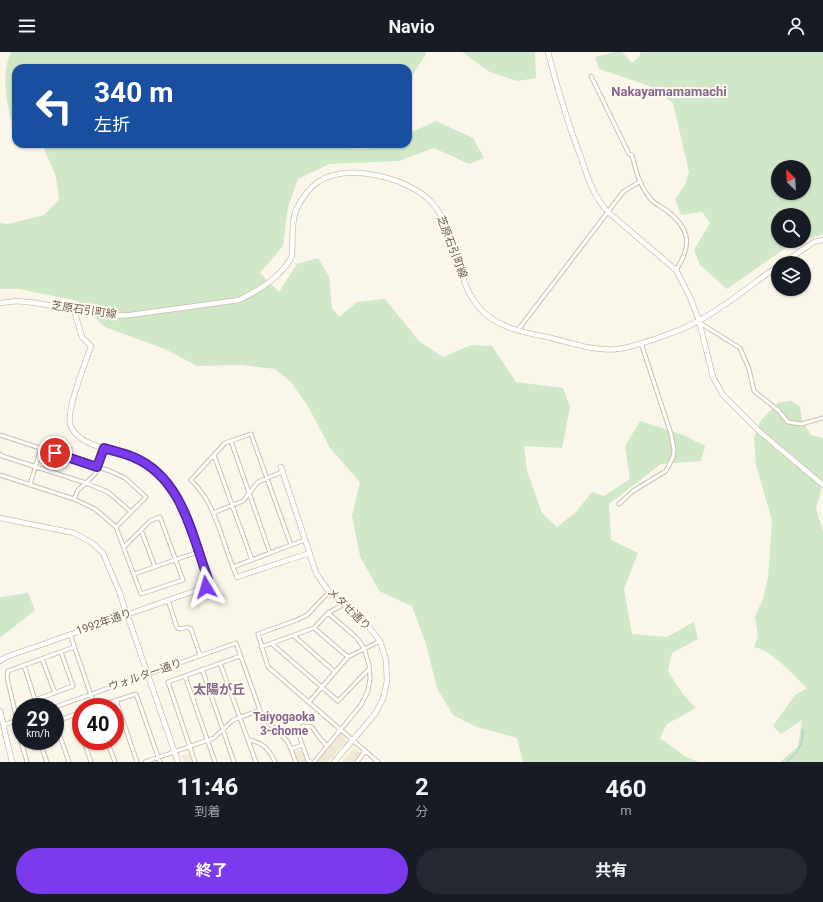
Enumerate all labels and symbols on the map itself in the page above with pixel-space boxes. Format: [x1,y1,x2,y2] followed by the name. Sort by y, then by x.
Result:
[611,84,727,99] district label: Nakayamamamachi
[771,160,811,200] north arrow
[434,214,470,280] street label: 芝原石引町線
[50,299,118,321] street label: 芝原石引町線
[38,436,72,470] pin
[185,566,227,608] position arrow
[325,585,373,633] street label: メタせ通り
[75,606,133,638] street label: 1992年通り
[106,656,184,694] street label: ウォルター通り
[193,682,245,697] district label: 太陽が丘
[72,698,124,750] speed limit sign: 40
[253,710,315,738] district label: Taiyogaoka 3-chome

